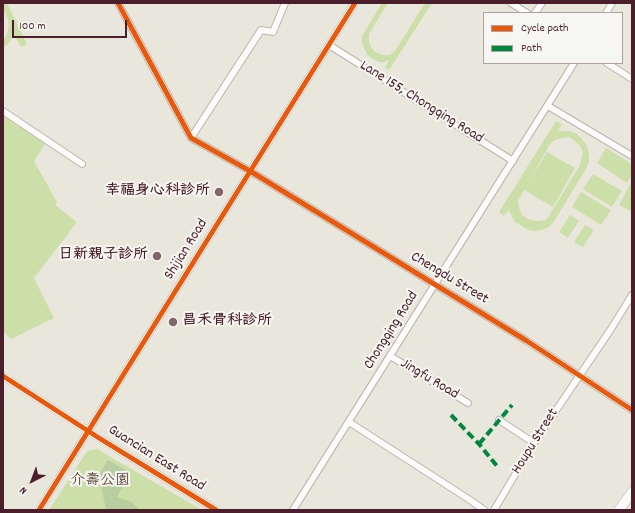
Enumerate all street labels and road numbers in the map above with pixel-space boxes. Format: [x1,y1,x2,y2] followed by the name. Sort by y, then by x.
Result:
[356,58,486,148] street label: Lane 155, Chongqing Road
[161,216,213,284] street label: Shijian Road
[407,249,491,309] street label: Chengdu Street
[361,289,423,373] street label: Chongqing Road
[397,356,461,404] street label: Jingfu Road
[509,406,563,478] street label: Houpu Street
[104,422,208,496] street label: Guancian East Road

